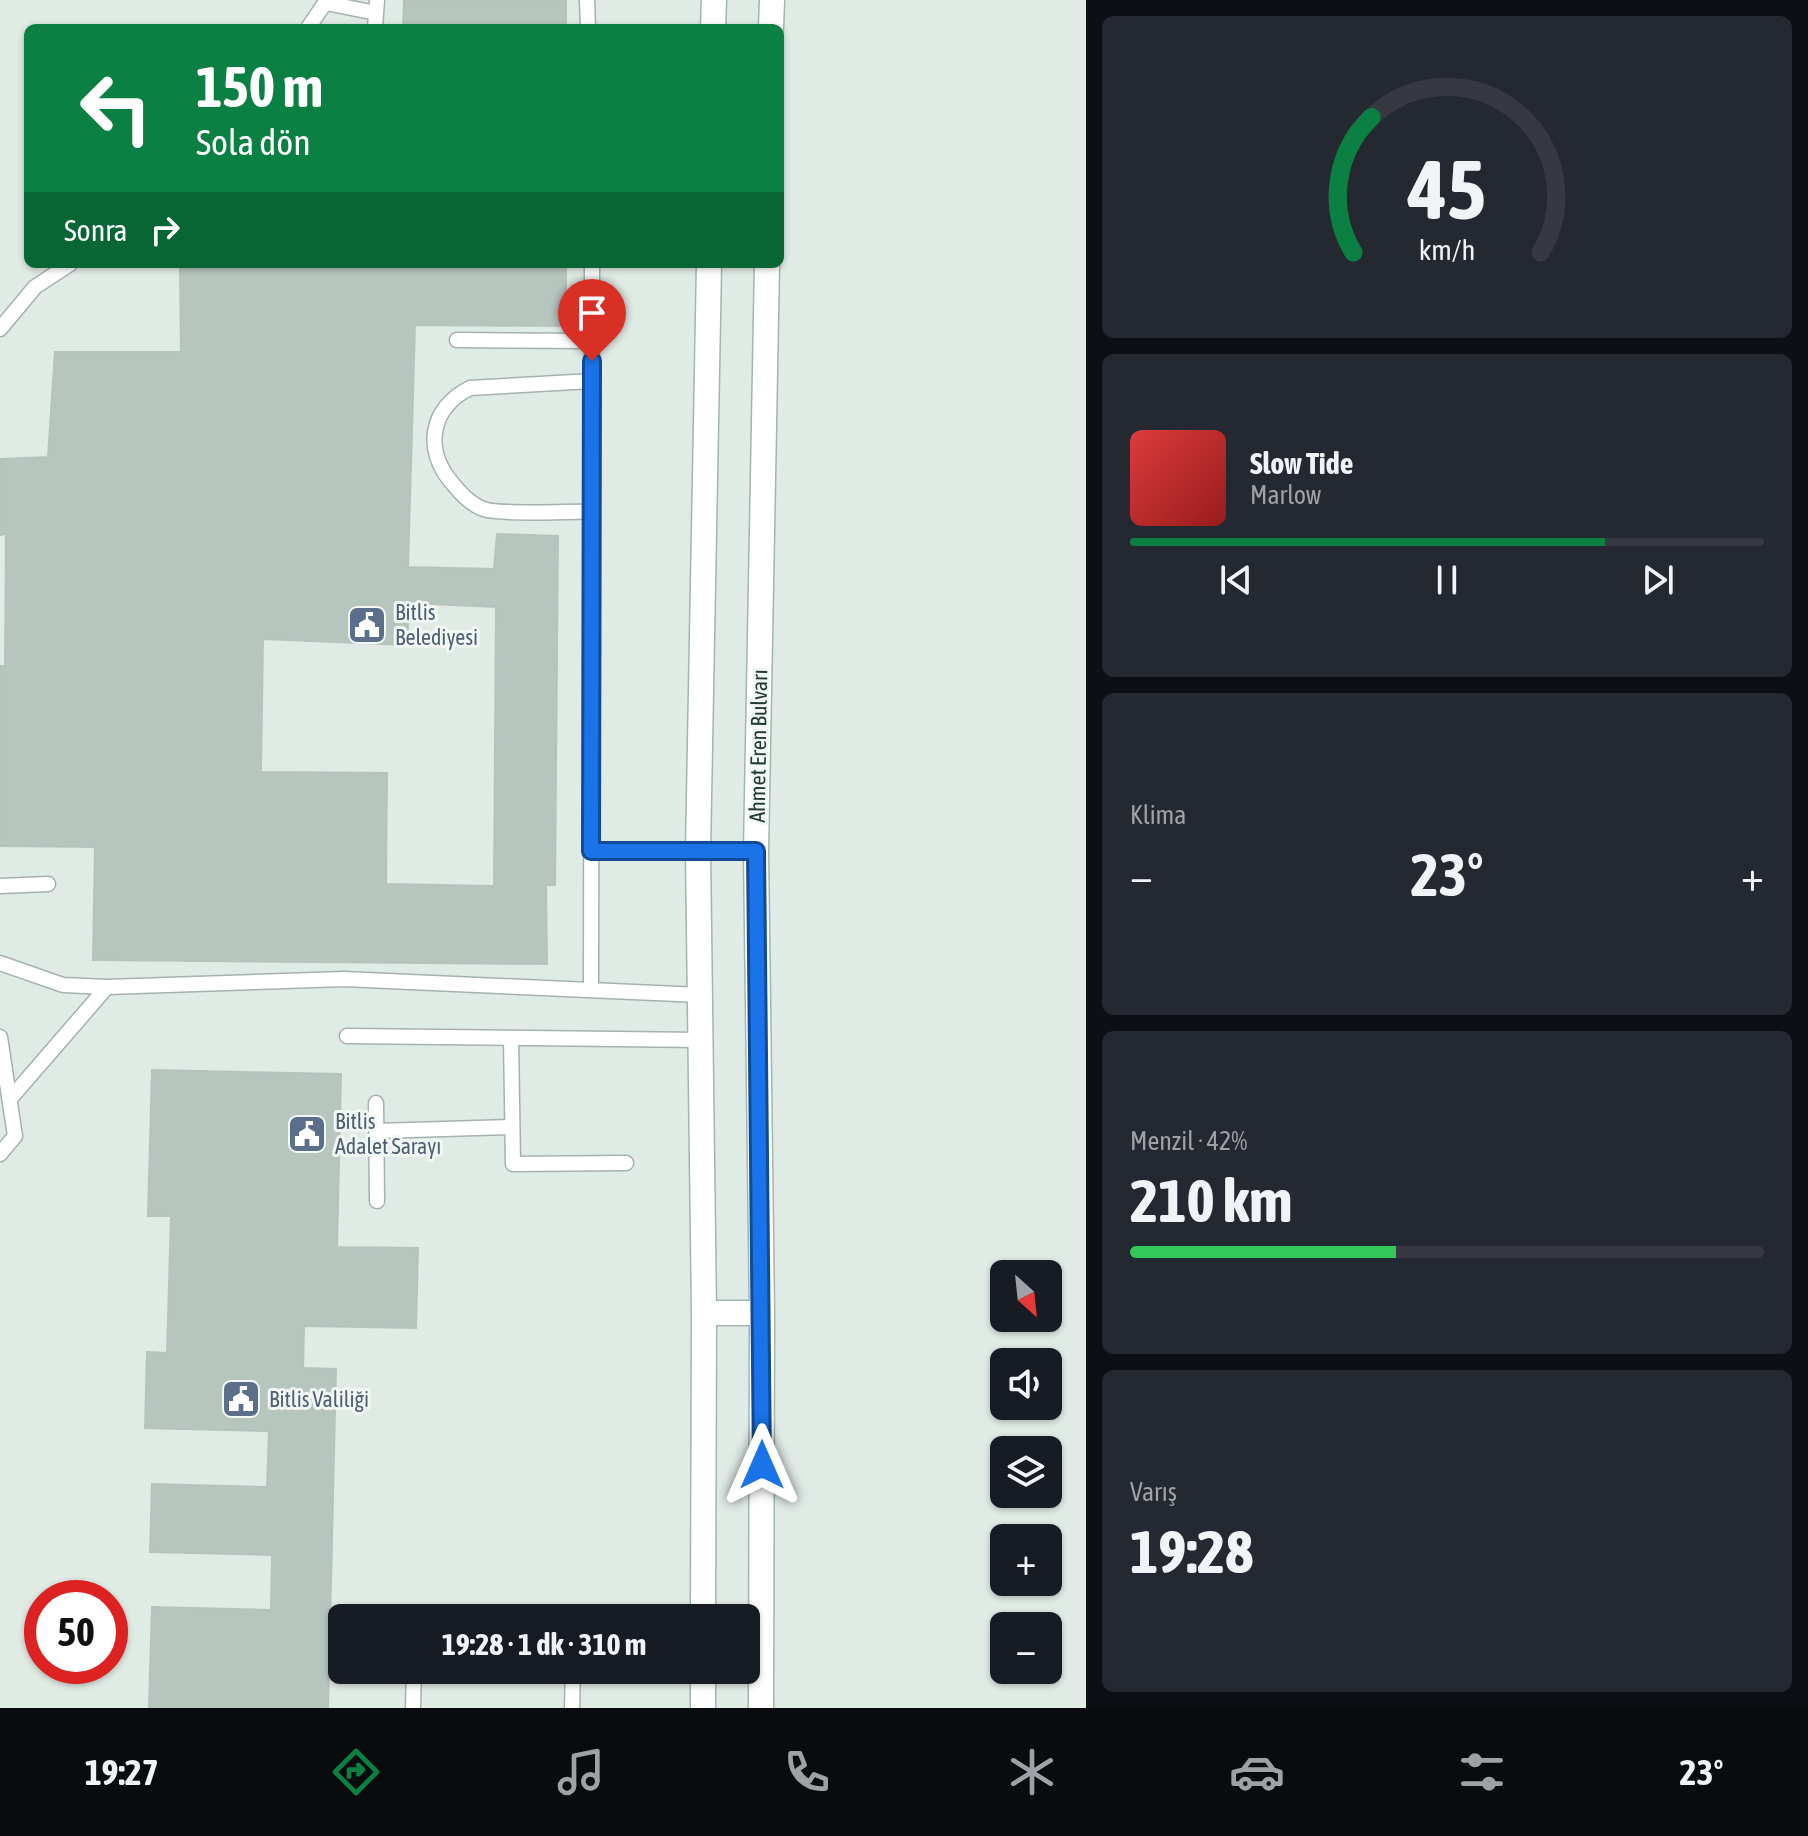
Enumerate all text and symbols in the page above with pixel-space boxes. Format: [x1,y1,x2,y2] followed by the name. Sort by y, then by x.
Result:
[196,55,323,119] text: 150 m
[64,56,168,160] icon: left
[196,121,311,163] text: Sola dön
[1407,141,1486,237] text: 45
[143,208,187,252] icon: right
[64,213,127,247] text: Sonra
[1419,233,1475,266] text: km/h
[558,279,626,361] pin
[570,291,614,335] icon: arrive
[1250,446,1353,480] text: Slow Tide
[1250,480,1321,510] text: Marlow
[1214,558,1258,602] icon: previous
[1425,558,1469,602] icon: pause
[1636,558,1680,602] icon: next
[395,599,478,650] place label: Bitlis Belediyesi
[346,604,388,646] public building icon: Bitlis Belediyesi
[744,669,772,823] street label: Ahmet Eren Bulvarı
[1130,800,1186,830] text: Klima
[1411,840,1483,909] text: 23°
[1130,850,1153,900] text: −
[1741,850,1764,900] text: +
[335,1108,441,1159] place label: Bitlis Adalet Sarayı
[286,1113,328,1155] public building icon: Bitlis Adalet Sarayı
[1130,1126,1247,1156] text: Menzil · 42%
[1130,1166,1292,1235] text: 210 km
[990,1260,1062,1332] north arrow
[990,1260,1062,1684] map controls
[990,1348,1062,1420] button: sound
[220,1378,262,1420] public building icon: Bitlis Valiliği
[269,1386,369,1412] place label: Bitlis Valiliği
[720,1423,804,1507] position arrow
[990,1436,1062,1508] button: layers
[1130,1477,1177,1507] text: Varış
[1130,1517,1253,1586] text: 19:28
[990,1524,1062,1596] button: +
[24,1580,128,1684] speed limit sign: 50
[990,1612,1062,1684] button: −
[442,1627,646,1661] text: 19:28 · 1 dk · 310 m
[328,1744,384,1800] icon: directions
[553,1744,609,1800] icon: music
[779,1744,835,1800] icon: phone
[1004,1744,1060,1800] icon: climate
[1229,1744,1285,1800] icon: car
[1454,1744,1510,1800] icon: filters
[85,1751,159,1793] text: 19:27
[1680,1751,1723,1793] text: 23°

